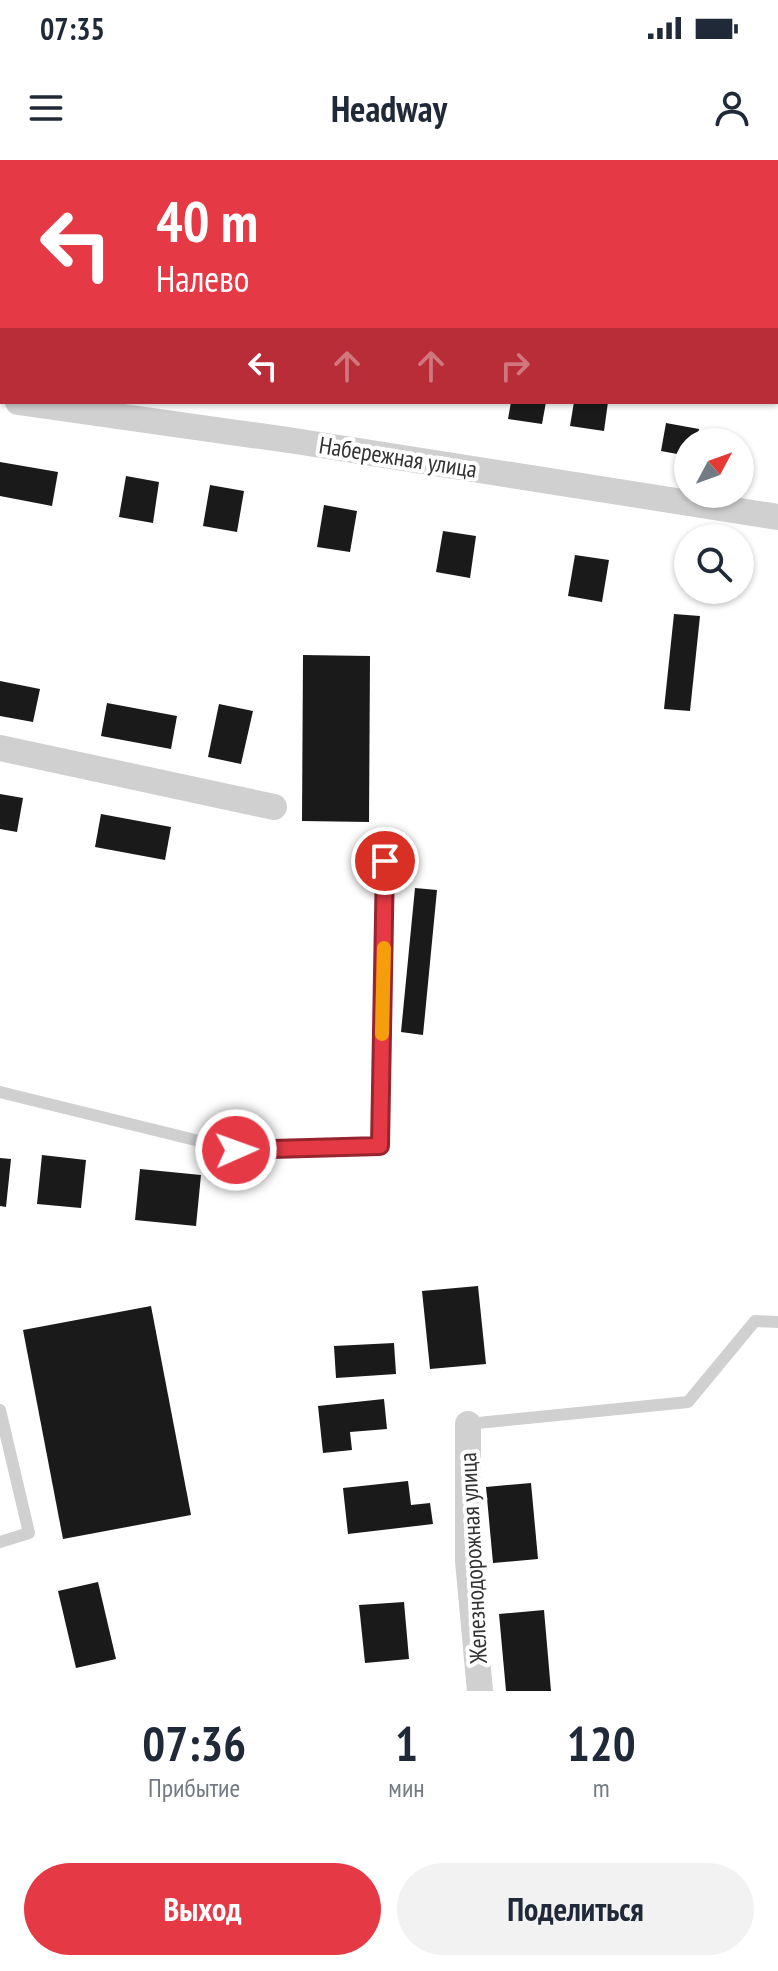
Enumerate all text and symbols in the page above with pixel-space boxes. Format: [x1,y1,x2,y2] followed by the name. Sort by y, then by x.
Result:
[40,9,105,48] text: 07:35
[331,85,447,132] text: Headway
[24,86,68,130] icon: menu
[710,86,754,130] icon: person
[156,185,258,257] text: 40 m
[24,192,128,296] icon: left
[156,255,249,302] text: Налево
[241,344,285,388] icon: left
[325,344,369,388] icon: ahead
[409,344,453,388] icon: ahead
[493,344,537,388] icon: right
[674,428,754,508] north arrow
[674,428,754,604] map controls
[317,429,479,485] street label: Набережная улица
[674,524,754,604] button: search
[351,827,419,895] pin
[363,839,407,883] icon: arrive
[194,1108,278,1192] position arrow
[452,1452,494,1665] street label: Железнодорожная улица
[142,1712,246,1774] text: 07:36
[395,1712,418,1774] text: 1
[567,1712,636,1774] text: 120
[148,1771,240,1804] text: Прибытие
[388,1771,425,1804] text: мин
[593,1771,610,1804] text: m
[24,1863,381,1955] button: Выход
[397,1863,754,1955] button: Поделиться

